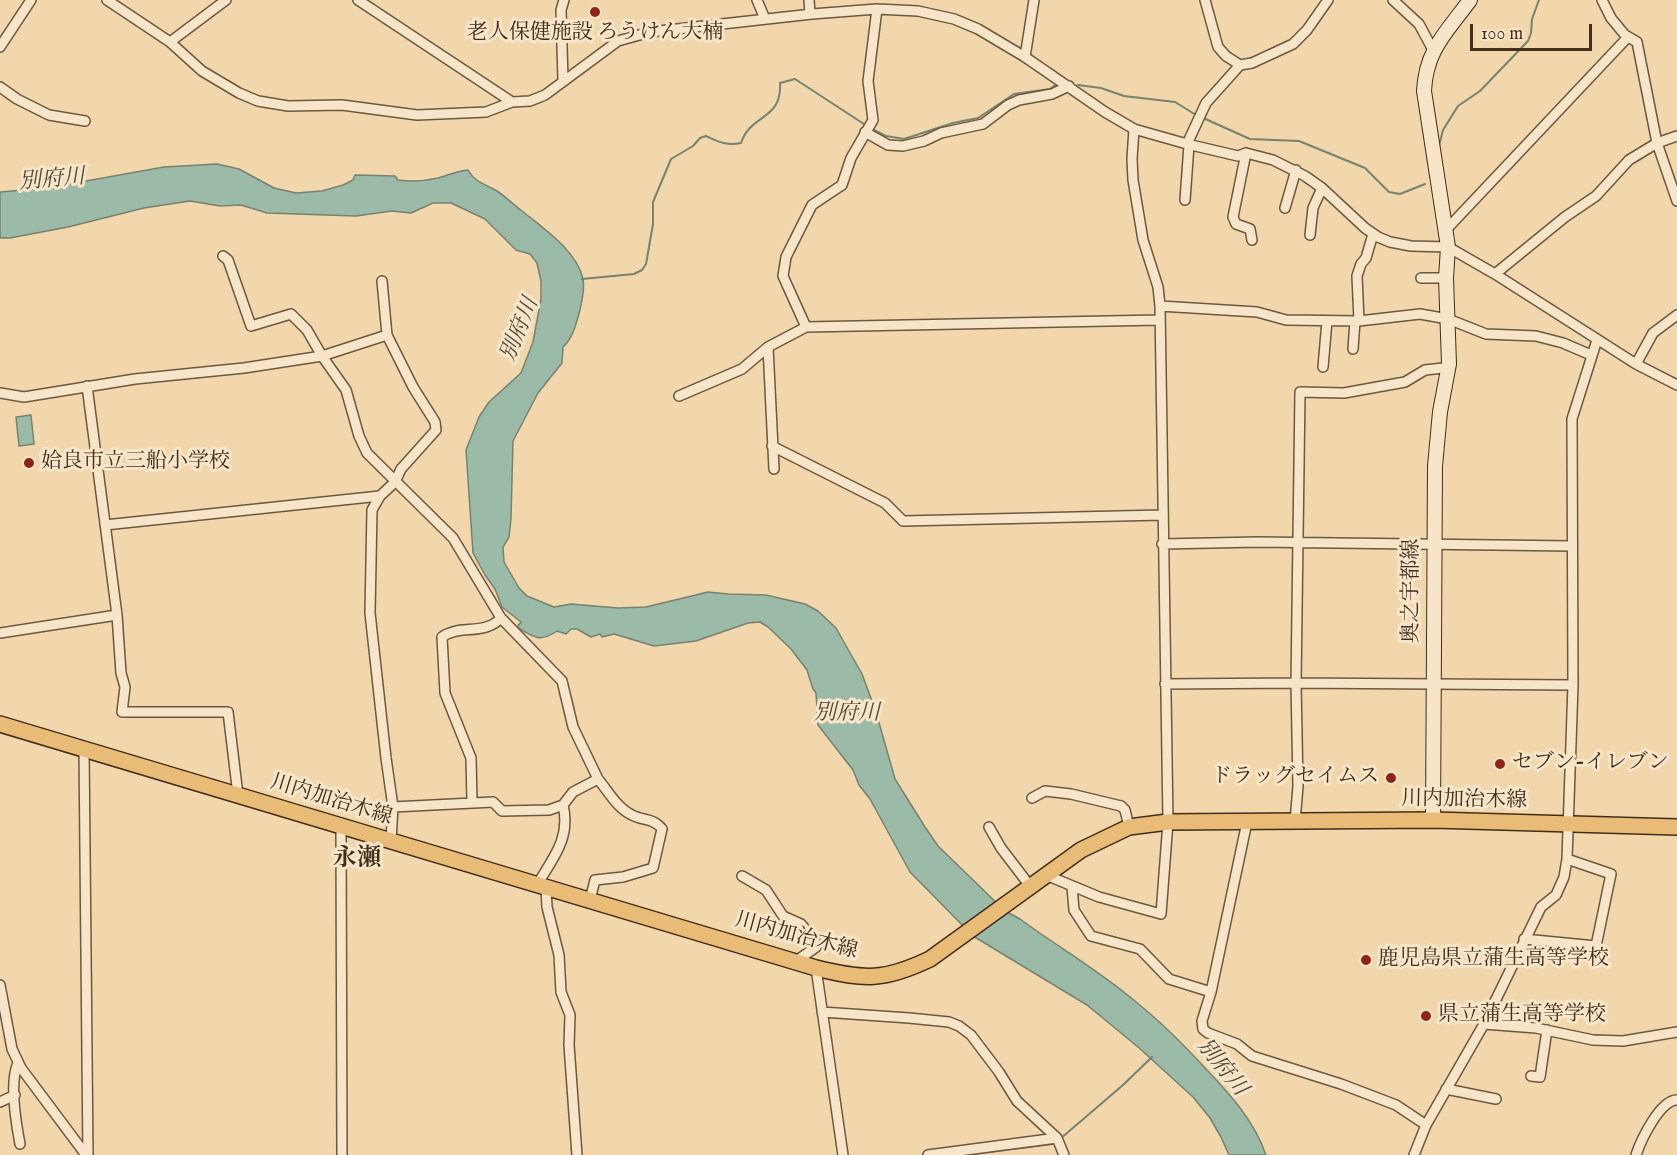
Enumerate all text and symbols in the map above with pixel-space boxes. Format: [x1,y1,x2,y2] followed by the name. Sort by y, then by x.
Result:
[588,5,602,19] marker: 老人保健施設 ろうけん大楠
[1473,12,1594,50] scale bar
[467,21,723,47] place label: 老人保健施設 ろうけん大楠
[1481,23,1523,46] text: 100 m
[18,165,86,197] water label: 別府川
[496,294,546,366] water label: 別府川
[41,450,230,476] place label: 姶良市立三船小学校
[22,456,36,470] marker: 姶良市立三船小学校
[1400,539,1426,643] street label: 奥之宇都線
[814,701,880,727] water label: 別府川
[1512,751,1669,777] place label: セブン-イレブン
[1493,757,1507,771] marker: セブン-イレブン
[1211,765,1379,791] place label: ドラッグセイムス
[267,771,395,831] street label: 川内加治木線
[1384,771,1398,785] marker: ドラッグセイムス
[1401,787,1527,815] street label: 川内加治木線
[333,846,381,874] district label: 永瀬
[732,909,860,965] street label: 川内加治木線
[1378,947,1609,973] place label: 鹿児島県立蒲生高等学校
[1359,953,1373,967] marker: 鹿児島県立蒲生高等学校
[1438,1003,1606,1029] place label: 県立蒲生高等学校
[1419,1009,1433,1023] marker: 県立蒲生高等学校
[1190,1034,1252,1102] water label: 別府川

